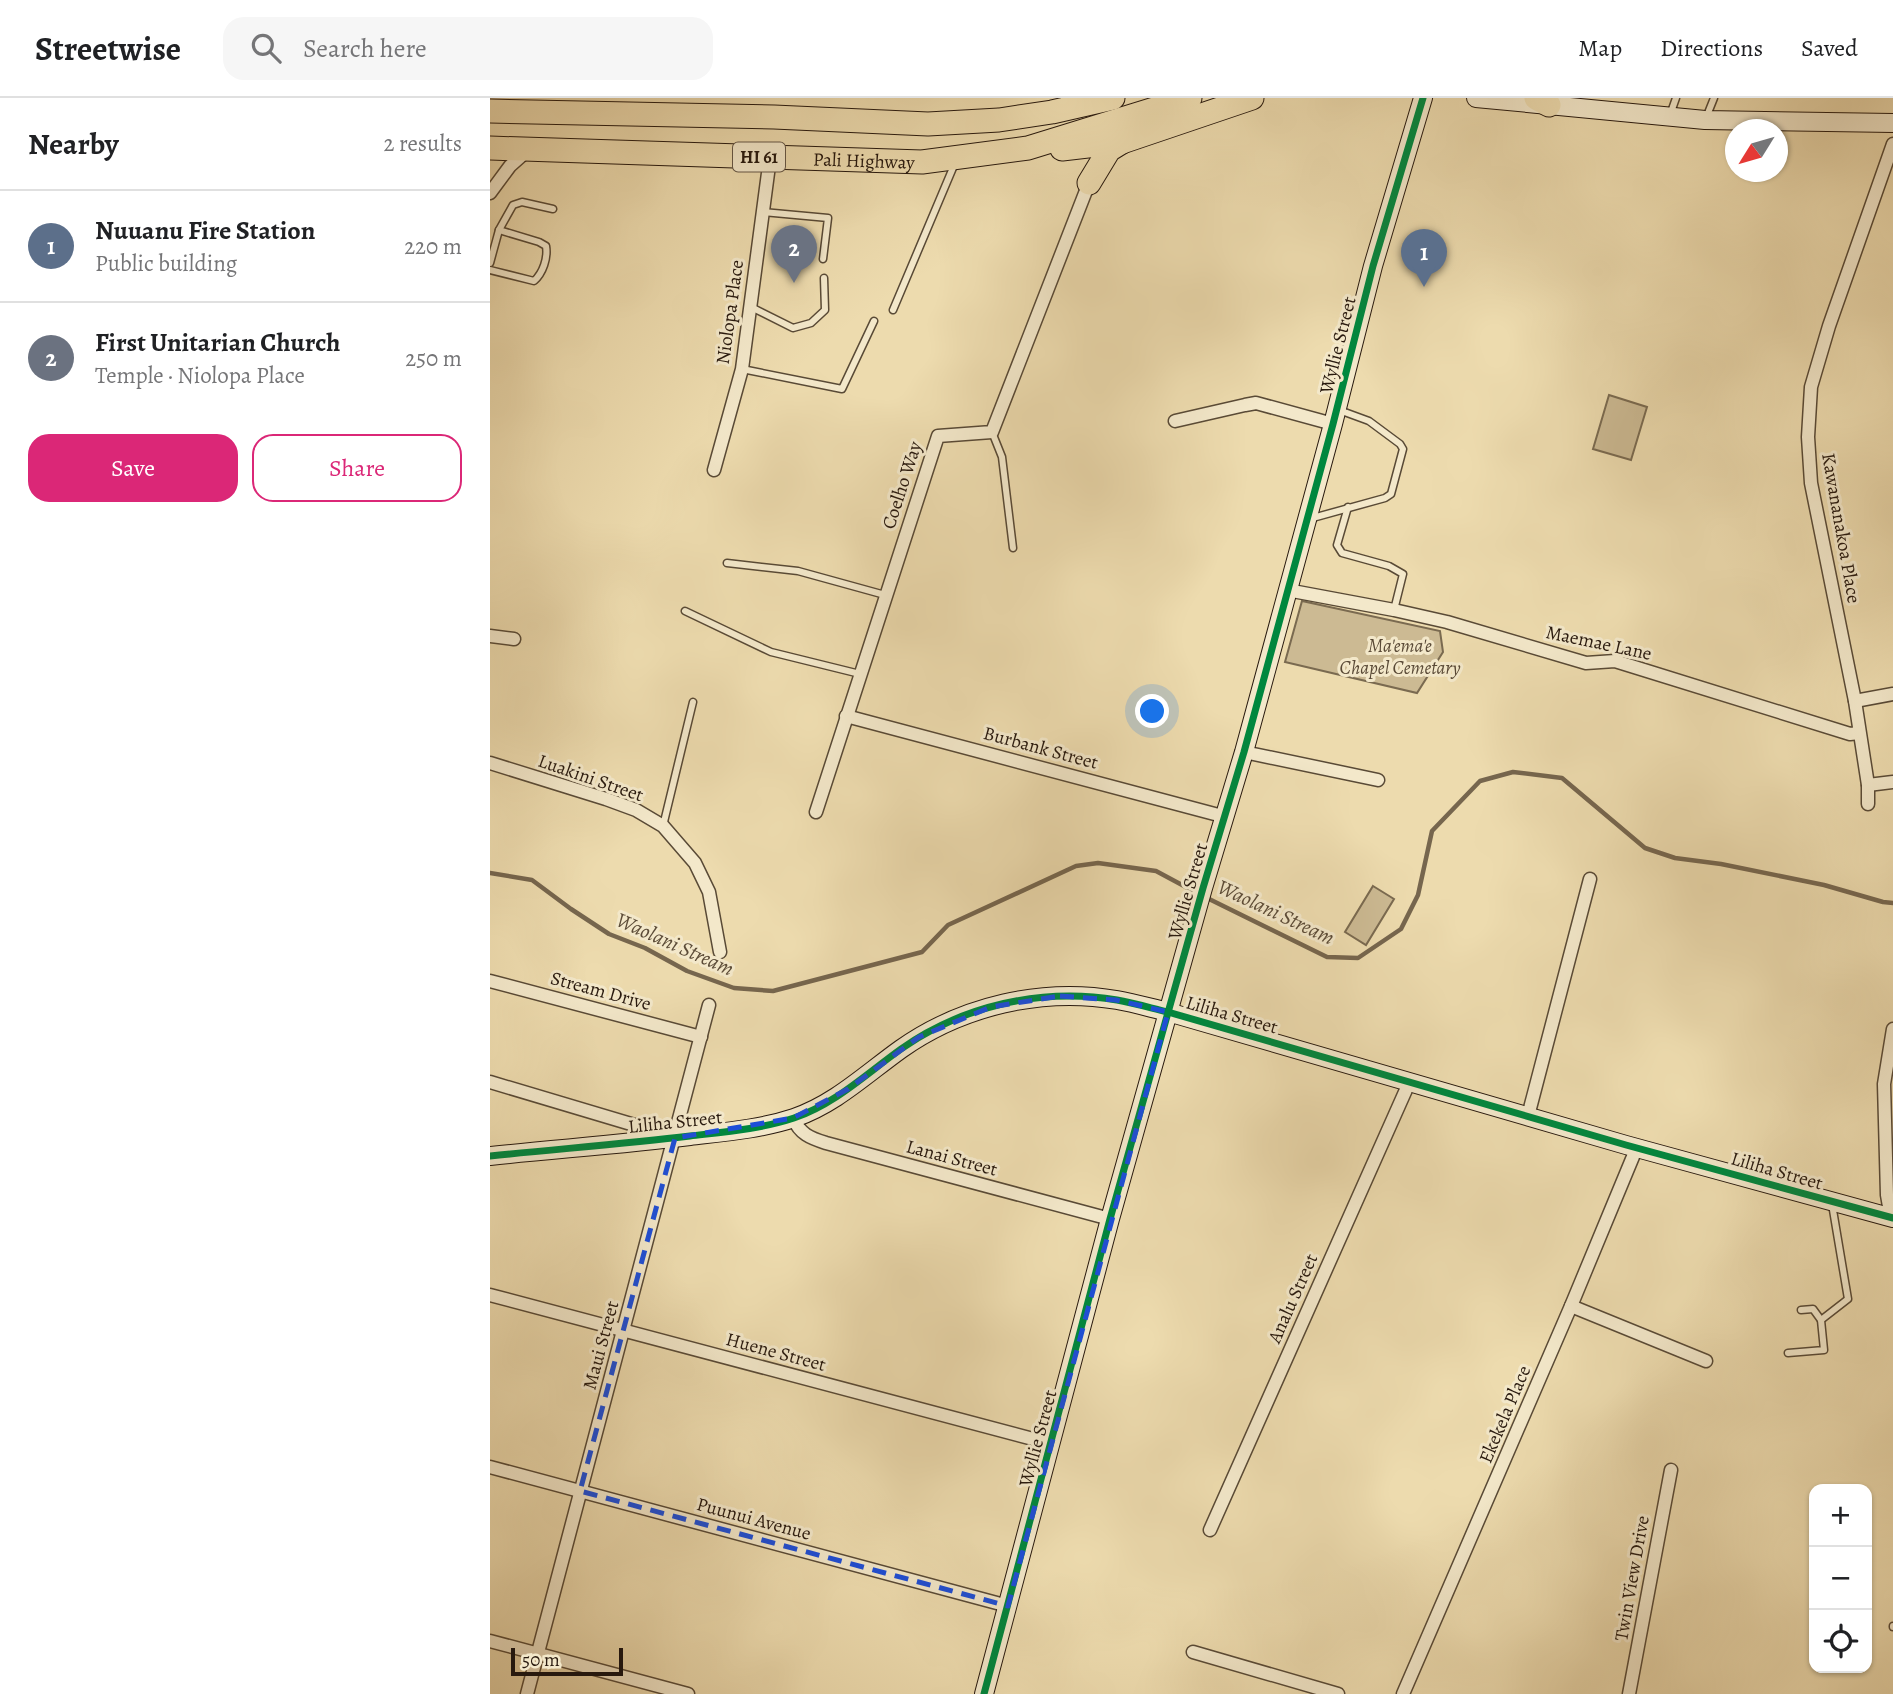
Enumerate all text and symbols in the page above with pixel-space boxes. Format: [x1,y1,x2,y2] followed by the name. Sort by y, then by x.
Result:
[223,17,713,80] search box
[35,26,181,71] text: Streetwise
[247,29,285,67] icon: search
[303,31,427,66] text: Search here
[1578,32,1622,64] text: Map
[1660,32,1763,64] text: Directions
[1801,32,1858,64] text: Saved
[1725,119,1788,182] north arrow
[28,124,119,164] text: Nearby
[384,128,462,159] text: 2 results
[733,142,785,172] road number: HI 61
[813,146,915,176] street label: Pali Highway
[95,213,315,248] text: Nuuanu Fire Station
[771,225,817,283] pin: 2
[1401,229,1447,287] pin: 1
[47,231,55,262] text: 1
[404,231,462,262] text: 220 m
[95,248,237,279] text: Public building
[710,258,750,366] street label: Niolopa Place
[1313,294,1363,398] street label: Wyllie Street
[95,325,340,360] text: First Unitarian Church
[45,343,57,374] text: 2
[405,343,462,374] text: 250 m
[95,360,305,391] text: Temple · Niolopa Place
[28,434,238,502] button: Save
[252,434,462,502] button: Share
[876,438,928,532] street label: Coelho Way
[1815,451,1867,605] street label: Kawananakoa Place
[1543,619,1654,667] street label: Maemae Lane
[1340,633,1461,681] park label: Ma'ema'e Chapel Cemetary
[1135,694,1169,728] your location
[981,720,1101,776] street label: Burbank Street
[535,748,647,808] street label: Luakini Street
[1162,840,1214,944] street label: Wyllie Street
[1213,873,1339,951] water label: Waolani Stream
[612,906,738,982] water label: Waolani Stream
[548,965,654,1017] street label: Stream Drive
[1183,989,1281,1040] street label: Liliha Street
[627,1104,723,1140] street label: Liliha Street
[903,1133,1000,1183] street label: Lanai Street
[1728,1145,1826,1196] street label: Liliha Street
[1261,1250,1324,1348] street label: Analu Street
[577,1298,625,1393] street label: Maui Street
[723,1326,829,1378] street label: Huene Street
[1473,1362,1537,1467] street label: Ekekela Place
[1012,1387,1063,1491] street label: Wyllie Street
[1809,1484,1872,1673] map controls
[1809,1484,1872,1547] button: +
[694,1491,814,1547] street label: Puunui Avenue
[1608,1513,1656,1643] street label: Twin View Drive
[1809,1547,1872,1610] button: −
[1809,1610,1872,1673] button: locate
[511,1645,623,1677] scale bar
[522,1647,560,1673] text: 50 m

